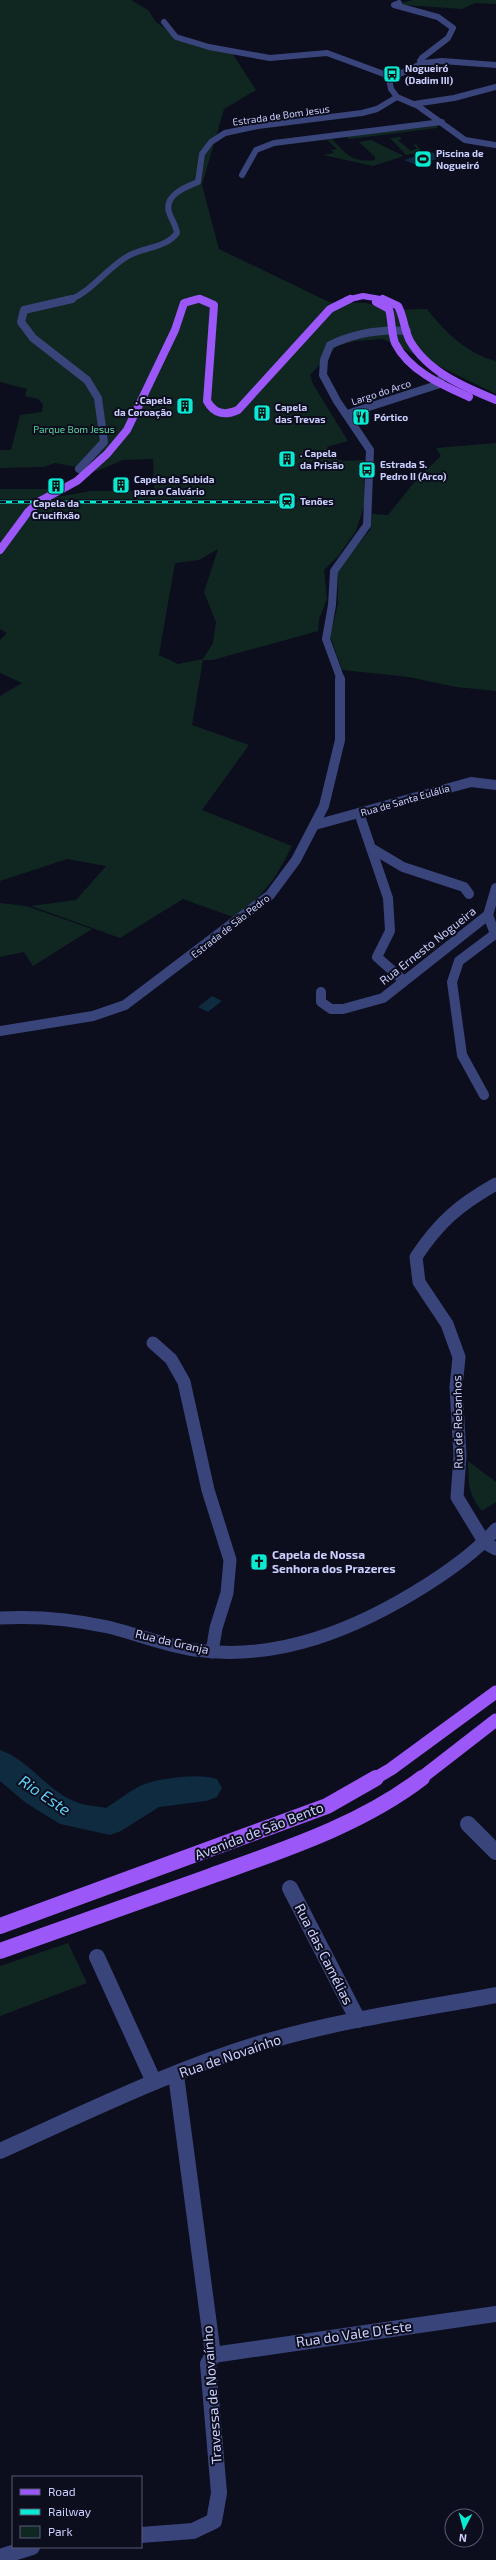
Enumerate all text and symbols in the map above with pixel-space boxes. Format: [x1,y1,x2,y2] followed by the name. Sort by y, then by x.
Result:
[405,62,453,86] place label: Nogueiró (Dadim III)
[382,64,402,84] bus stop icon: Nogueiró (Dadim III)
[232,102,330,128] street label: Estrada de Bom Jesus
[436,147,484,171] place label: Piscina de Nogueiró
[413,149,433,169] sports icon: Piscina de Nogueiró
[350,377,413,407] street label: Largo do Arco
[114,394,172,419] place label: . Capela da Coroação
[175,396,195,416] building icon: . Capela da Coroação
[275,401,326,425] place label: Capela das Trevas
[252,403,272,423] building icon: Capela das Trevas
[351,407,371,427] restaurant icon: Pórtico
[374,411,408,423] place label: Pórtico
[33,423,115,435] park label: Parque Bom Jesus
[300,447,344,471] place label: . Capela da Prisão
[277,449,297,469] building icon: . Capela da Prisão
[380,458,447,482] place label: Estrada S. Pedro II (Arco)
[357,460,377,480] bus stop icon: Estrada S. Pedro II (Arco)
[134,473,215,497] place label: Capela da Subida para o Calvário
[111,475,131,495] building icon: Capela da Subida para o Calvário
[46,476,66,496] building icon: Capela da Crucifixão
[277,491,297,511] station icon: Tenões
[300,495,334,507] place label: Tenões
[32,497,80,521] place label: Capela da Crucifixão
[359,782,451,818] street label: Rua de Santa Eulália
[188,891,272,960] street label: Estrada de São Pedro
[376,903,478,987] street label: Rua Ernesto Nogueira
[449,1375,465,1469] street label: Rua de Rebanhos
[272,1547,396,1575] place label: Capela de Nossa Senhora dos Prazeres
[249,1552,269,1572] church icon: Capela de Nossa Senhora dos Prazeres
[134,1626,210,1657] street label: Rua da Granja
[16,1770,75,1819] water label: Rio Este
[192,1798,326,1863] street label: Avenida de São Bento
[292,1900,357,2007] street label: Rua das Camélias
[177,2030,283,2081] street label: Rua de Novaínho
[295,2317,413,2350] street label: Rua do Vale D'Este
[198,2325,225,2465] street label: Travessa de Novaínho
[12,2476,142,2548] legend
[48,2484,76,2498] text: Road
[48,2504,92,2518] text: Railway
[444,2508,484,2548] north arrow
[48,2524,73,2538] text: Park
[458,2532,468,2545] text: N

